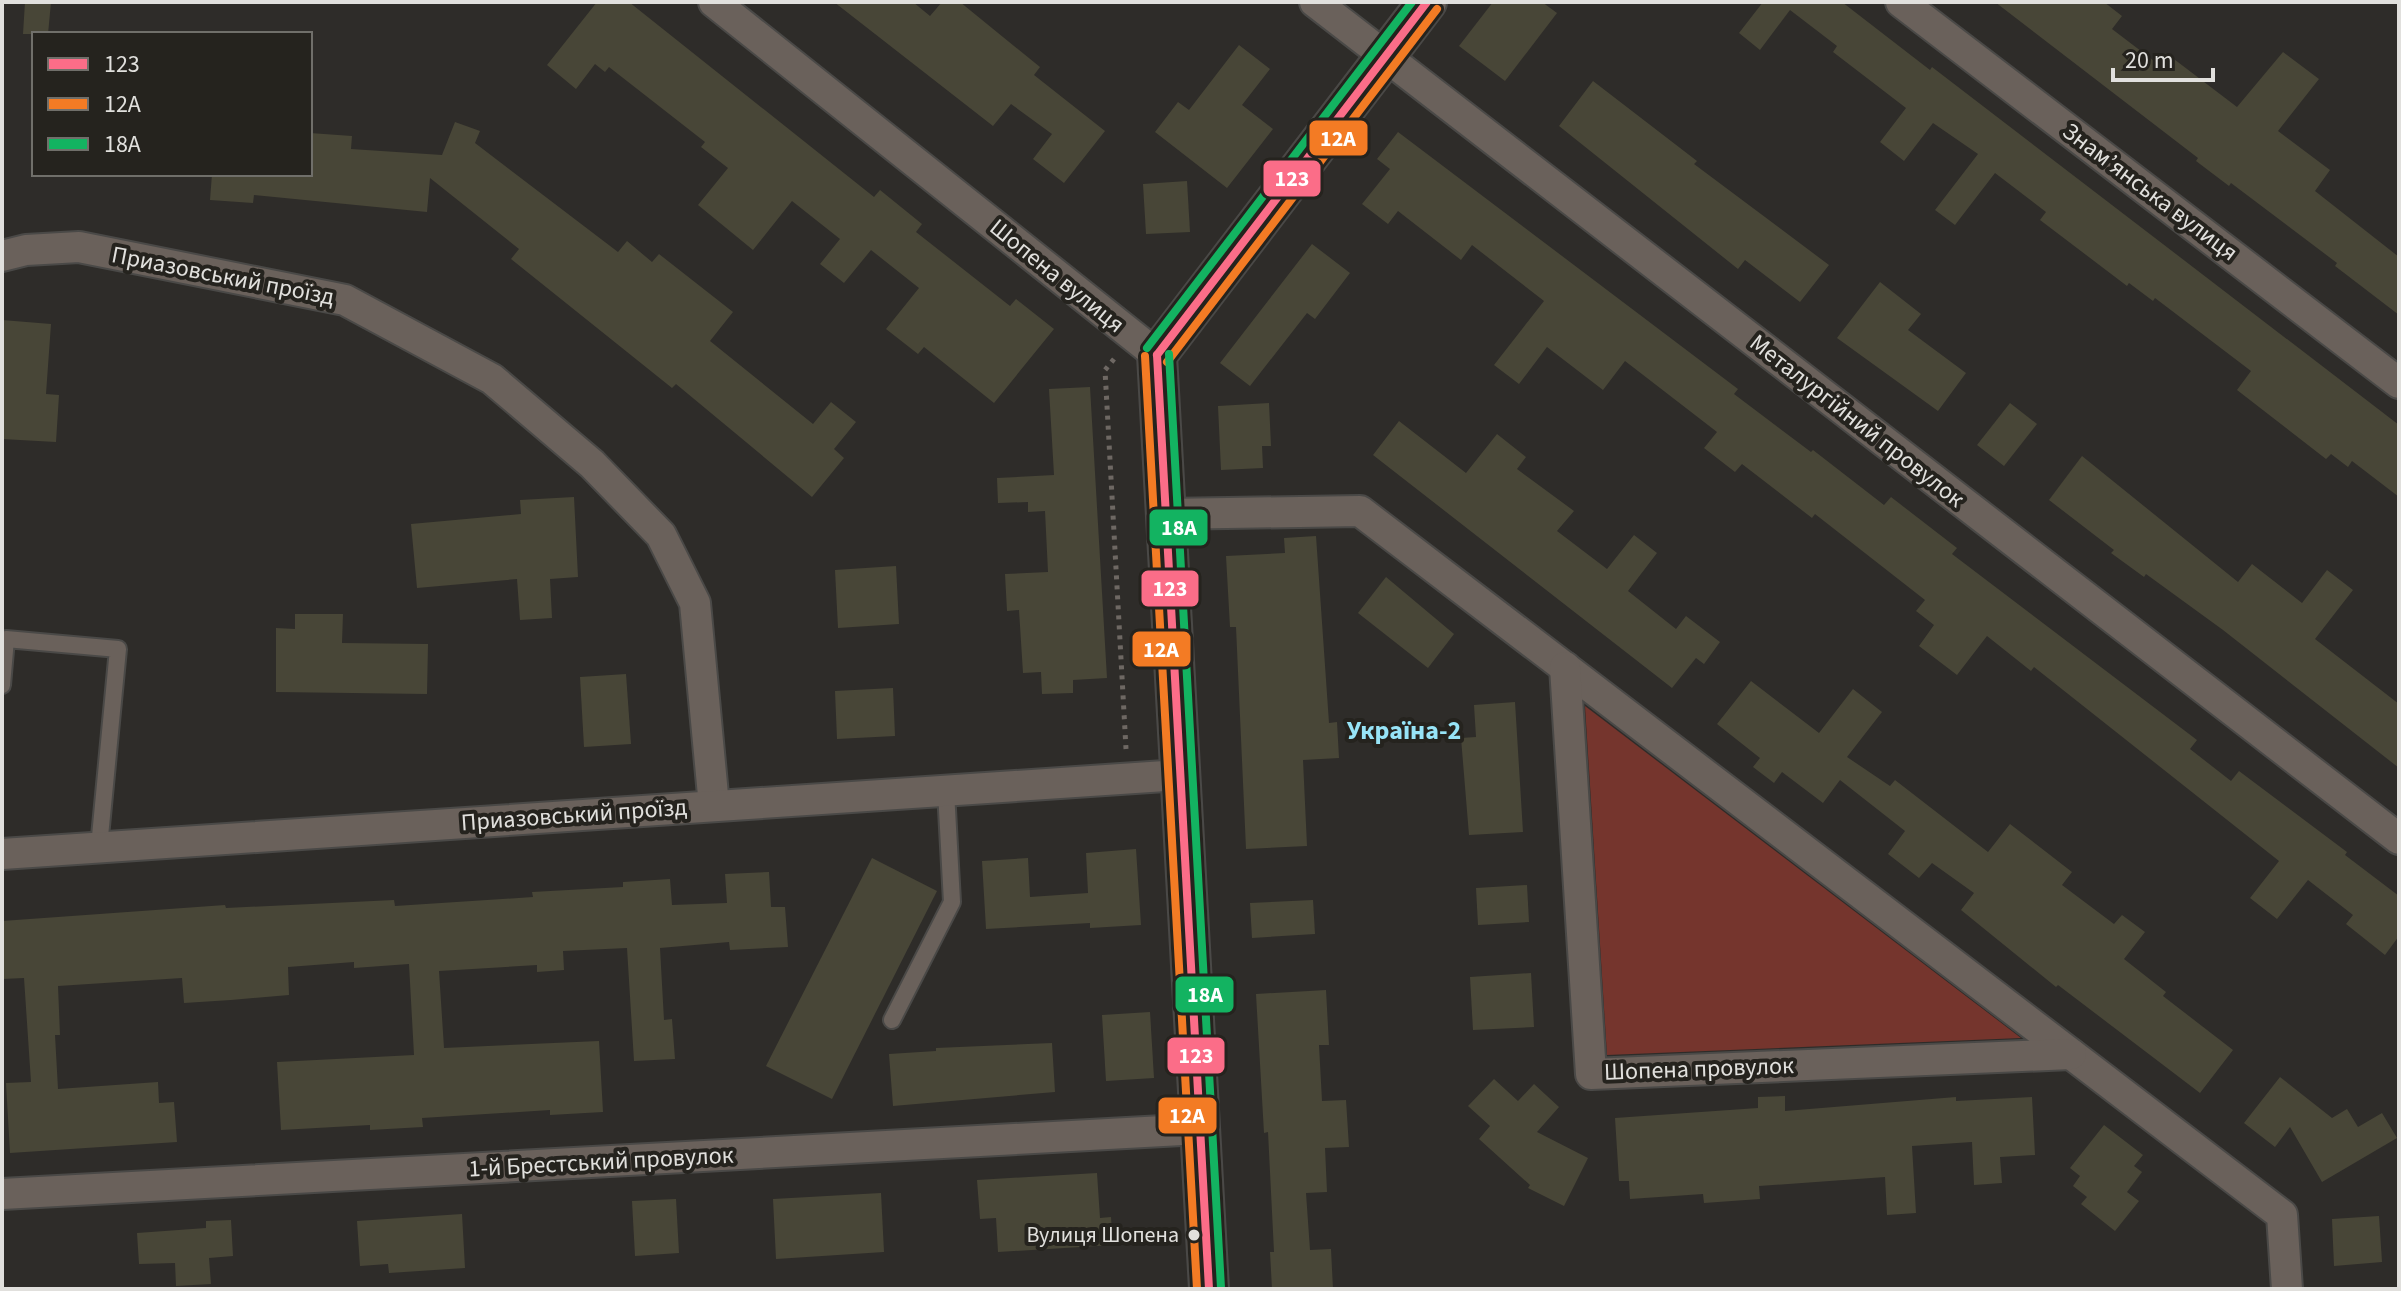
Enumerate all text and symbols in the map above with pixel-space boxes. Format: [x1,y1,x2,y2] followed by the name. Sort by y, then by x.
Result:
[32,32,312,176] legend
[2113,32,2213,82] scale bar
[2125,43,2174,78] text: 20 m
[104,47,140,82] text: 123
[104,87,141,122] text: 12А
[2055,114,2245,270] street label: Знам’янська вулиця
[1308,119,1369,157] line badge: 12А
[1320,123,1356,155] text: 12А
[104,127,141,162] text: 18А
[1262,159,1322,198] line badge: 123
[1275,163,1309,195] text: 123
[982,211,1132,341] street label: Шопена вулиця
[109,237,338,315] street label: Приазовський проїзд
[1742,326,1972,516] street label: Металургійний провулок
[1148,508,1209,547] line badge: 18А
[1161,512,1197,544] text: 18А
[1140,569,1200,608] line badge: 123
[1153,573,1187,605] text: 123
[1131,630,1192,668] line badge: 12А
[1143,634,1179,666] text: 12А
[1347,712,1461,749] district label: Україна-2
[460,790,688,840] street label: Приазовський проїзд
[1174,975,1235,1014] line badge: 18А
[1187,979,1223,1011] text: 18А
[1166,1036,1226,1075] line badge: 123
[1179,1040,1213,1072] text: 123
[1603,1048,1795,1090] street label: Шопена провулок
[1157,1096,1218,1135] line badge: 12А
[1169,1100,1205,1132] text: 12А
[468,1138,734,1186] street label: 1-й Брестський провулок
[1026,1219,1179,1251] place label: Вулиця Шопена
[1186,1227,1202,1243] marker: Вулиця Шопена

